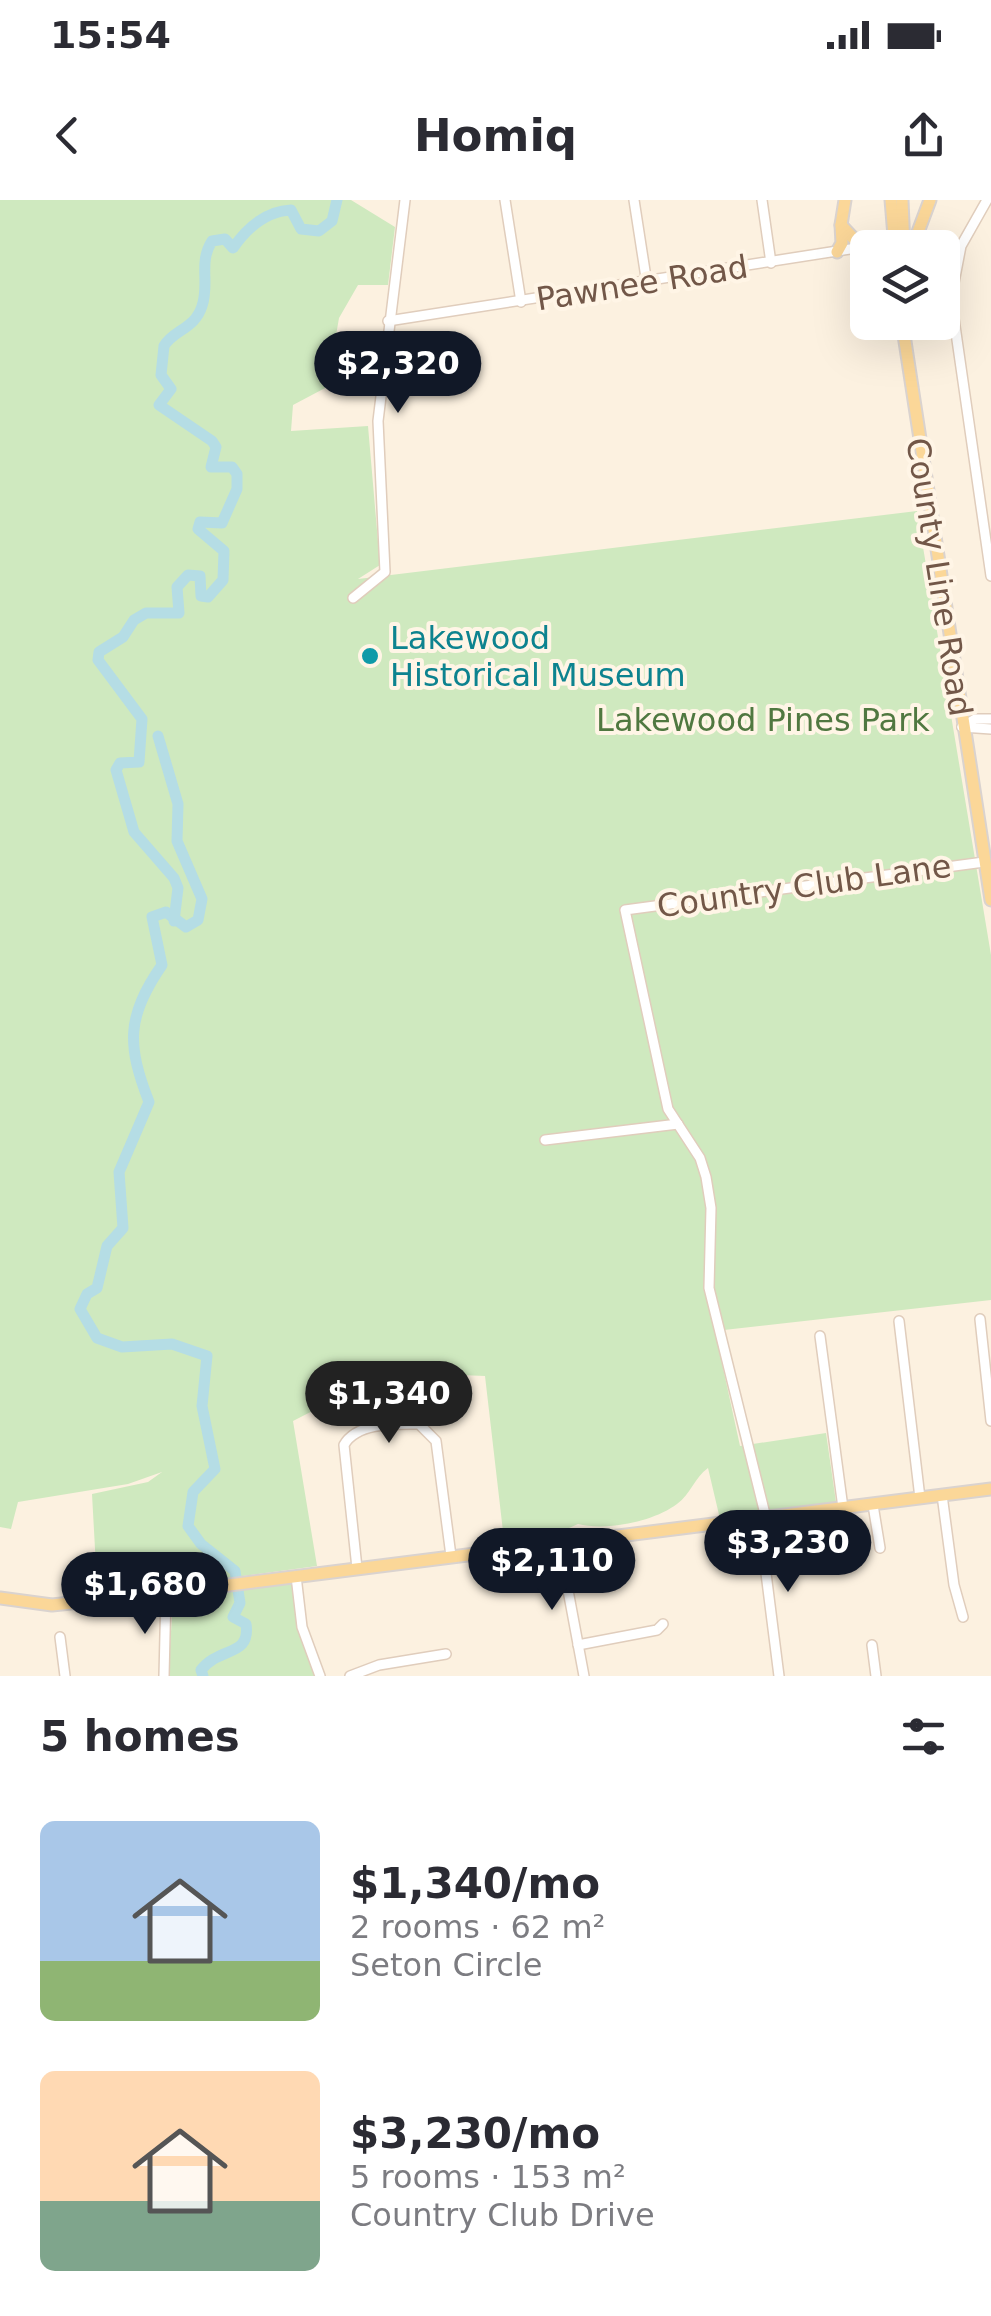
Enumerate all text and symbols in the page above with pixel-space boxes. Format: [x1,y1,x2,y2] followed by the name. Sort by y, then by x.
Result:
[50,13,171,57] text: 15:54
[40,108,95,163] icon: back
[896,108,951,163] icon: share
[414,109,577,162] text: Homiq
[850,230,960,340] map controls
[850,230,960,340] button: layers
[533,248,751,318] street label: Pawnee Road
[317,331,479,416] pin: $2,320
[336,344,460,382] text: $2,320
[898,435,980,719] street label: County Line Road
[390,619,686,694] place label: Lakewood Historical Museum
[359,645,381,667] marker: Lakewood Historical Museum
[596,701,930,739] park label: Lakewood Pines Park
[654,847,954,925] street label: Country Club Lane
[308,1361,470,1446] pin: $1,340
[327,1374,451,1412] text: $1,340
[707,1510,869,1595] pin: $3,230
[726,1523,850,1561] text: $3,230
[471,1528,633,1613] pin: $2,110
[490,1541,614,1579] text: $2,110
[64,1552,226,1637] pin: $1,680
[83,1565,207,1603] text: $1,680
[896,1709,951,1764] icon: filters
[40,1712,240,1761] text: 5 homes
[350,1859,600,1908] text: $1,340/mo
[120,1861,240,1981] icon: home
[350,1908,605,1946] text: 2 rooms · 62 m²
[350,1946,542,1984] text: Seton Circle
[350,2109,600,2158] text: $3,230/mo
[120,2111,240,2231] icon: home
[350,2158,626,2196] text: 5 rooms · 153 m²
[350,2196,655,2234] text: Country Club Drive

